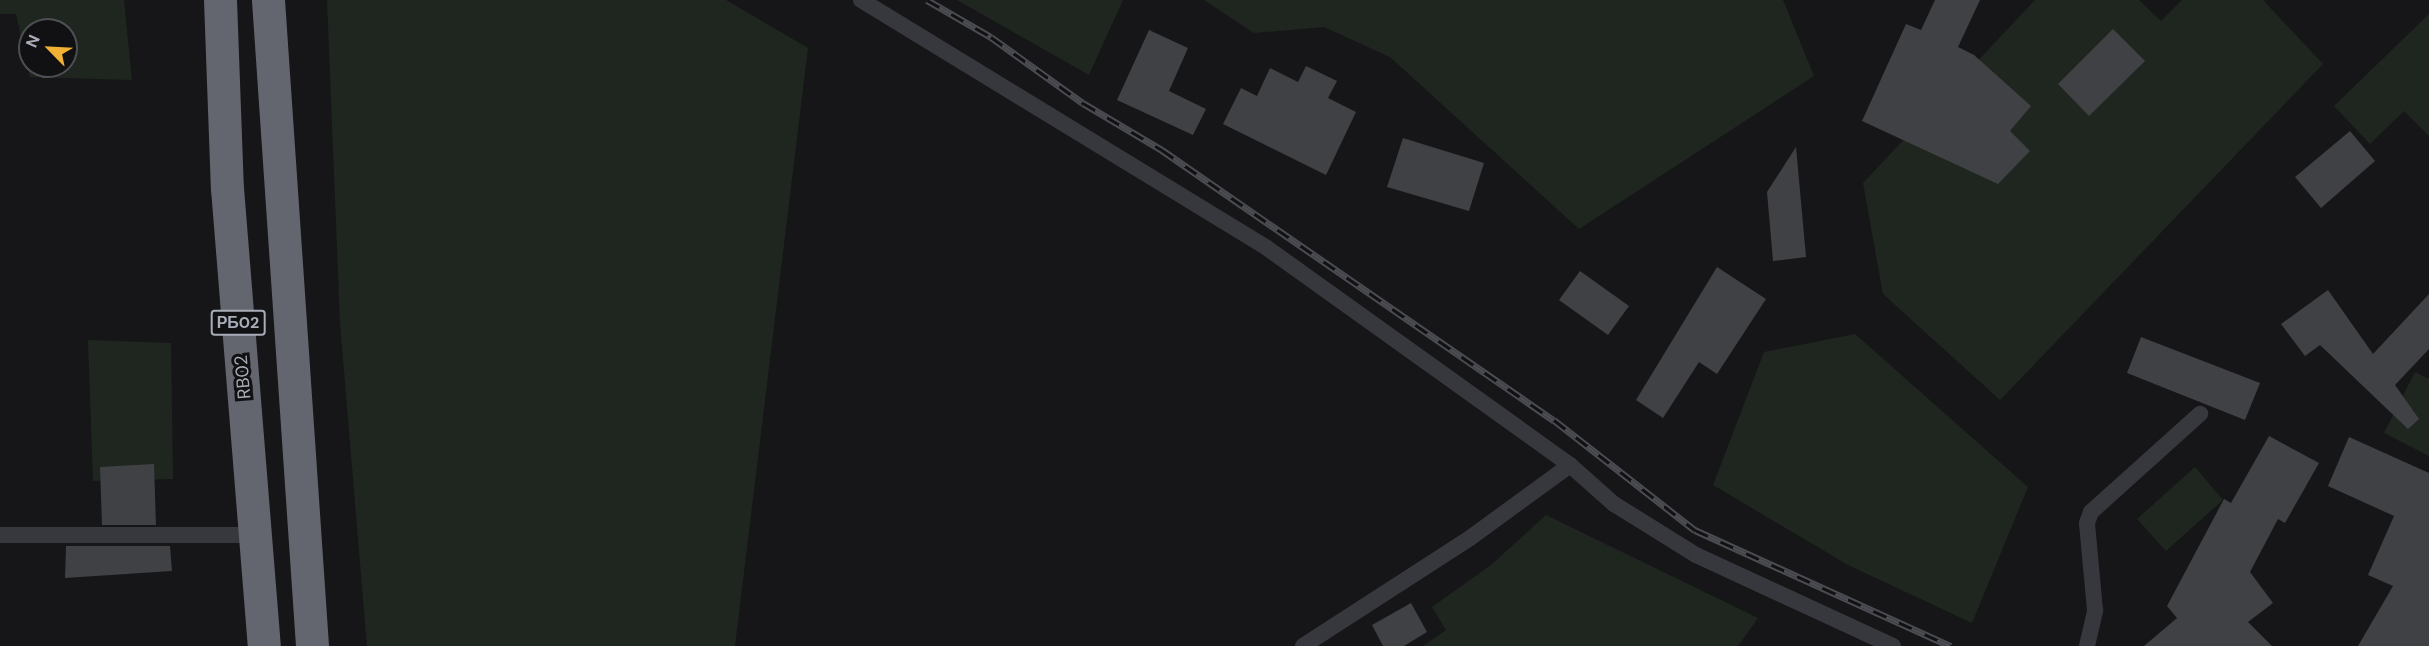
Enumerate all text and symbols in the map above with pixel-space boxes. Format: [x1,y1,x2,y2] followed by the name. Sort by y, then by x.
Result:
[18,18,78,78] north arrow
[21,32,45,51] text: N
[210,310,266,336] road number: РБ02
[230,354,256,400] street label: RB02

